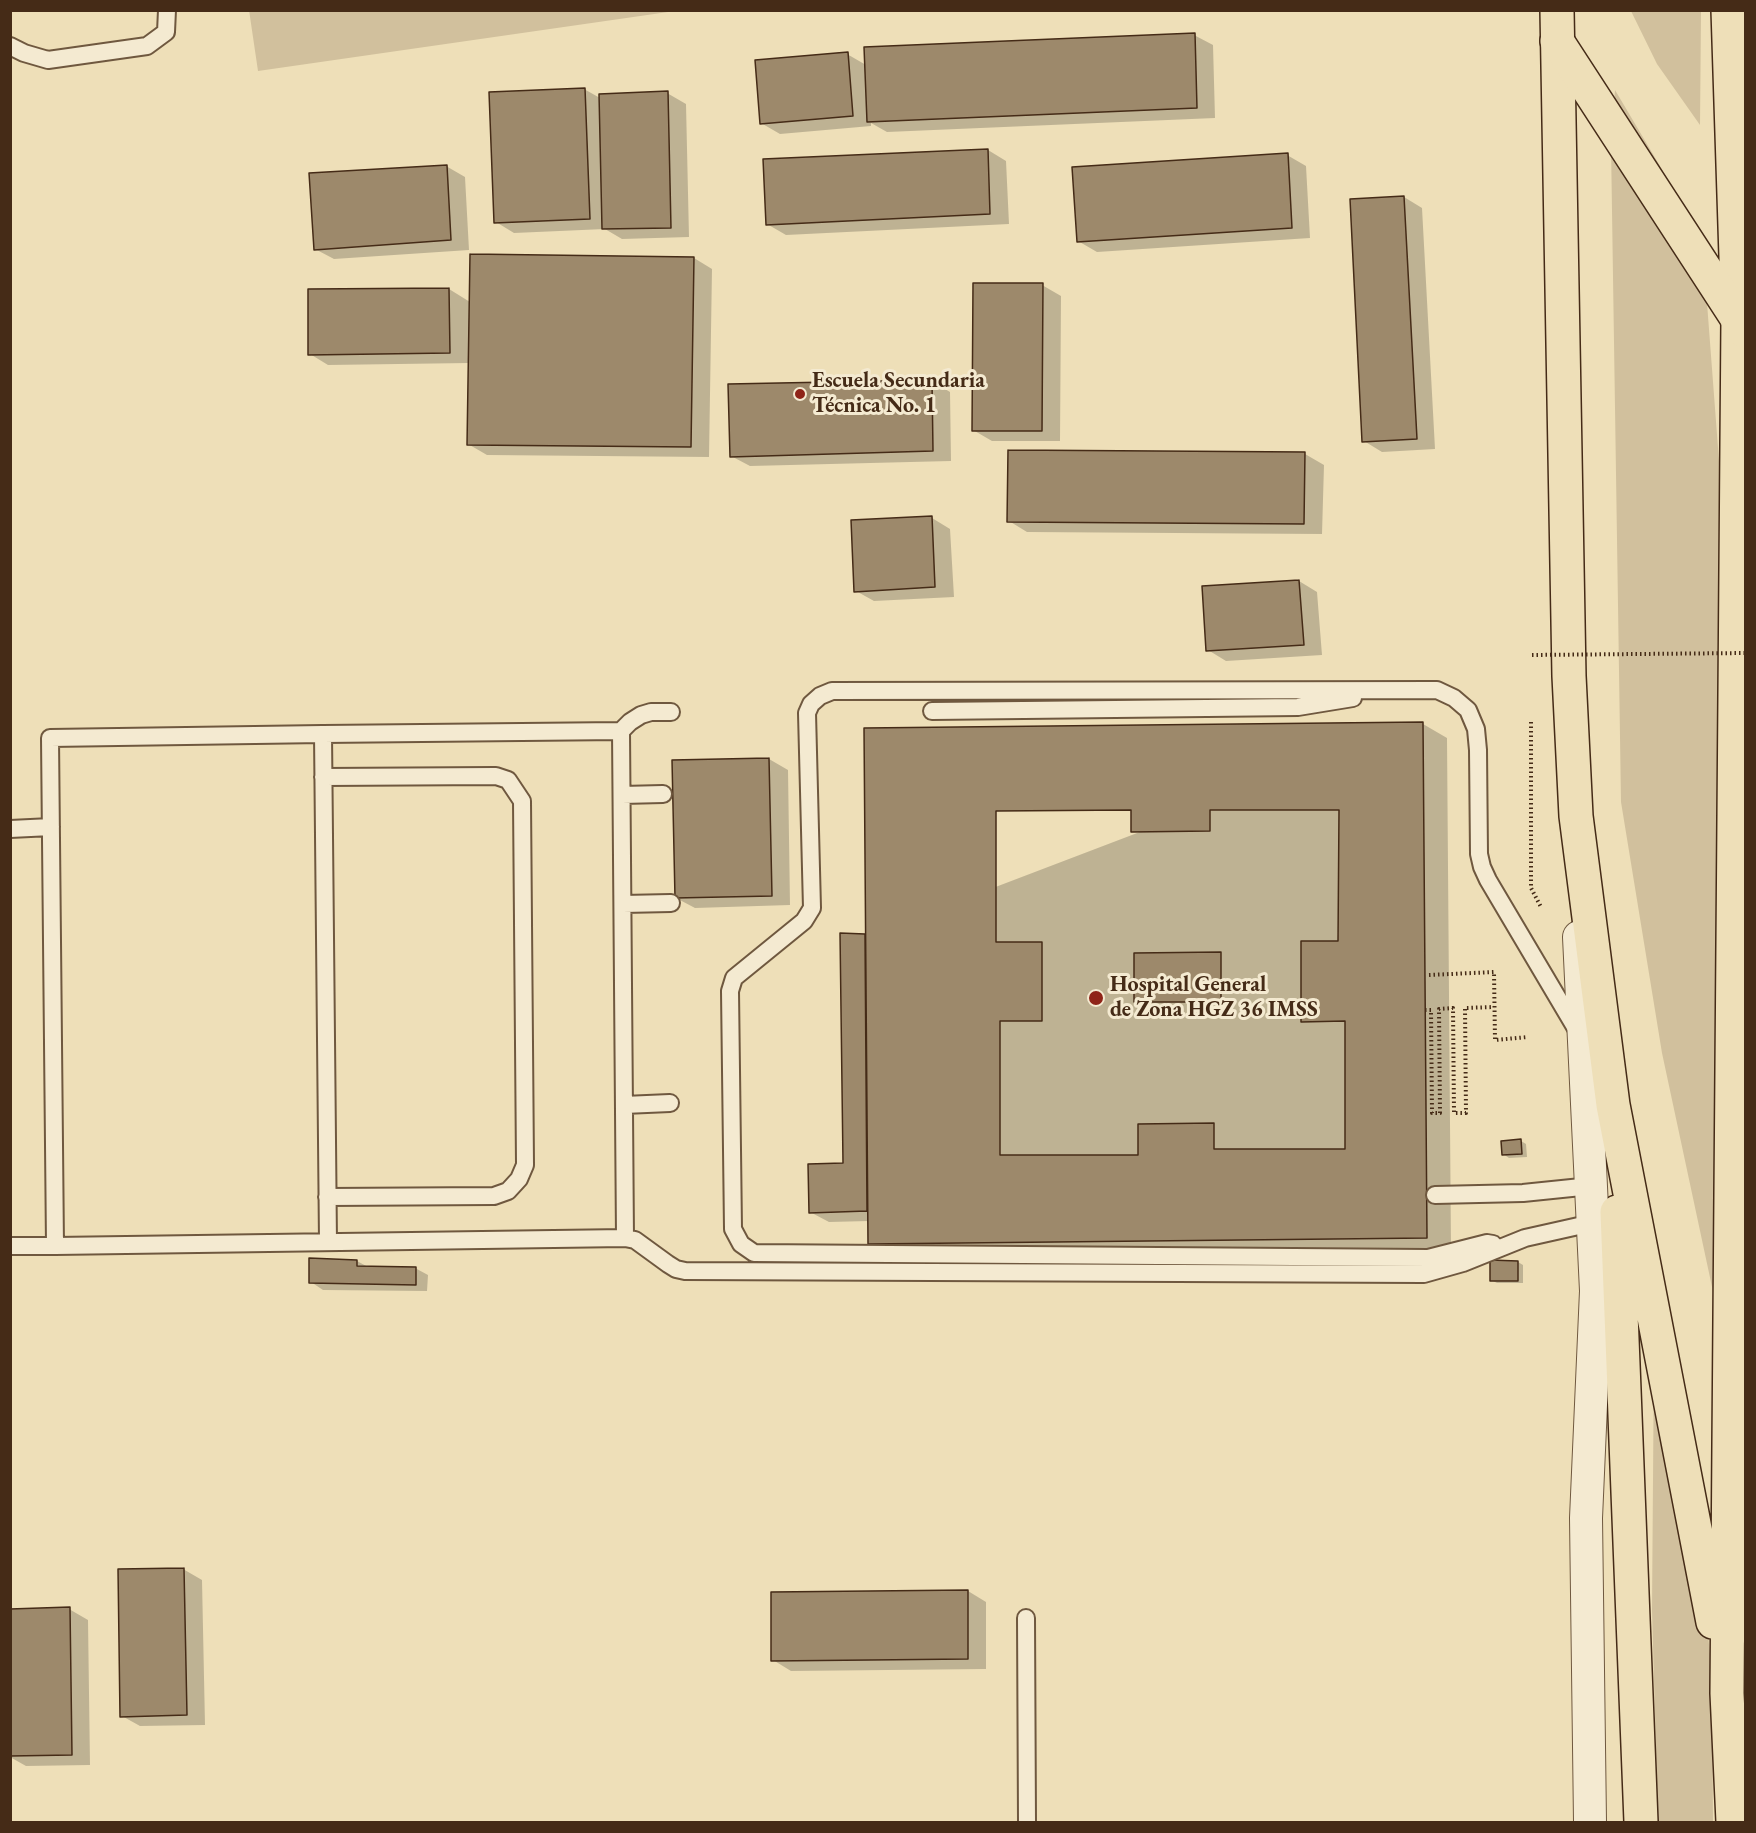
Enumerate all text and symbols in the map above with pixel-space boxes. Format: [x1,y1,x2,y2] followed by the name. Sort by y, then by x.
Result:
[812,368,985,420] place label: Escuela Secundaria Técnica No. 1
[793,387,807,401] marker: Escuela Secundaria Técnica No. 1
[1110,972,1318,1023] place label: Hospital General de Zona HGZ 36 IMSS
[1087,989,1105,1007] marker: Hospital General de Zona HGZ 36 IMSS

